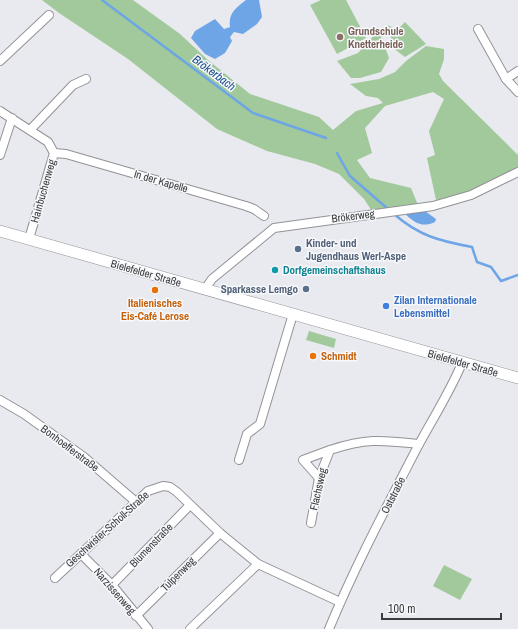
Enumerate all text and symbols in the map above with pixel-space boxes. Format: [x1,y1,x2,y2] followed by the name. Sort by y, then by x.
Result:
[348,24,404,51] place label: Grundschule Knetterheide
[335,32,345,42] marker: Grundschule Knetterheide
[189,51,239,95] water label: Brökerbach
[27,158,59,224] street label: Hainbuchenweg
[132,167,190,195] street label: In der Kapelle
[331,206,375,226] street label: Brökerweg
[306,236,406,263] place label: Kinder- und Jugendhaus Werl-Aspe
[293,244,303,254] marker: Kinder- und Jugendhaus Werl-Aspe
[109,256,183,290] street label: Bielefelder Straße
[283,263,386,277] place label: Dorfgemeinschaftshaus
[270,265,280,275] marker: Dorfgemeinschaftshaus
[221,282,298,296] place label: Sparkasse Lemgo
[301,284,311,294] marker: Sparkasse Lemgo
[150,285,160,295] marker: Italienisches Eis-Café Lerose
[394,293,477,320] place label: Zilan Internationale Lebensmittel
[121,296,189,323] place label: Italienisches Eis-Café Lerose
[381,301,391,311] marker: Zilan Internationale Lebensmittel
[426,346,500,380] street label: Bielefelder Straße
[321,349,357,363] place label: Schmidt
[308,351,318,361] marker: Schmidt
[38,421,102,475] street label: Bonhoefferstraße
[306,466,330,512] street label: Flachsweg
[378,474,408,516] street label: Oststraße
[62,488,152,570] street label: Geschwister-Scholl-Straße
[126,520,176,570] street label: Blumenstraße
[158,554,198,594] street label: Tulpenweg
[91,565,139,617] street label: Narzissenweg
[382,595,501,621] scale bar
[388,601,415,617] text: 100 m

